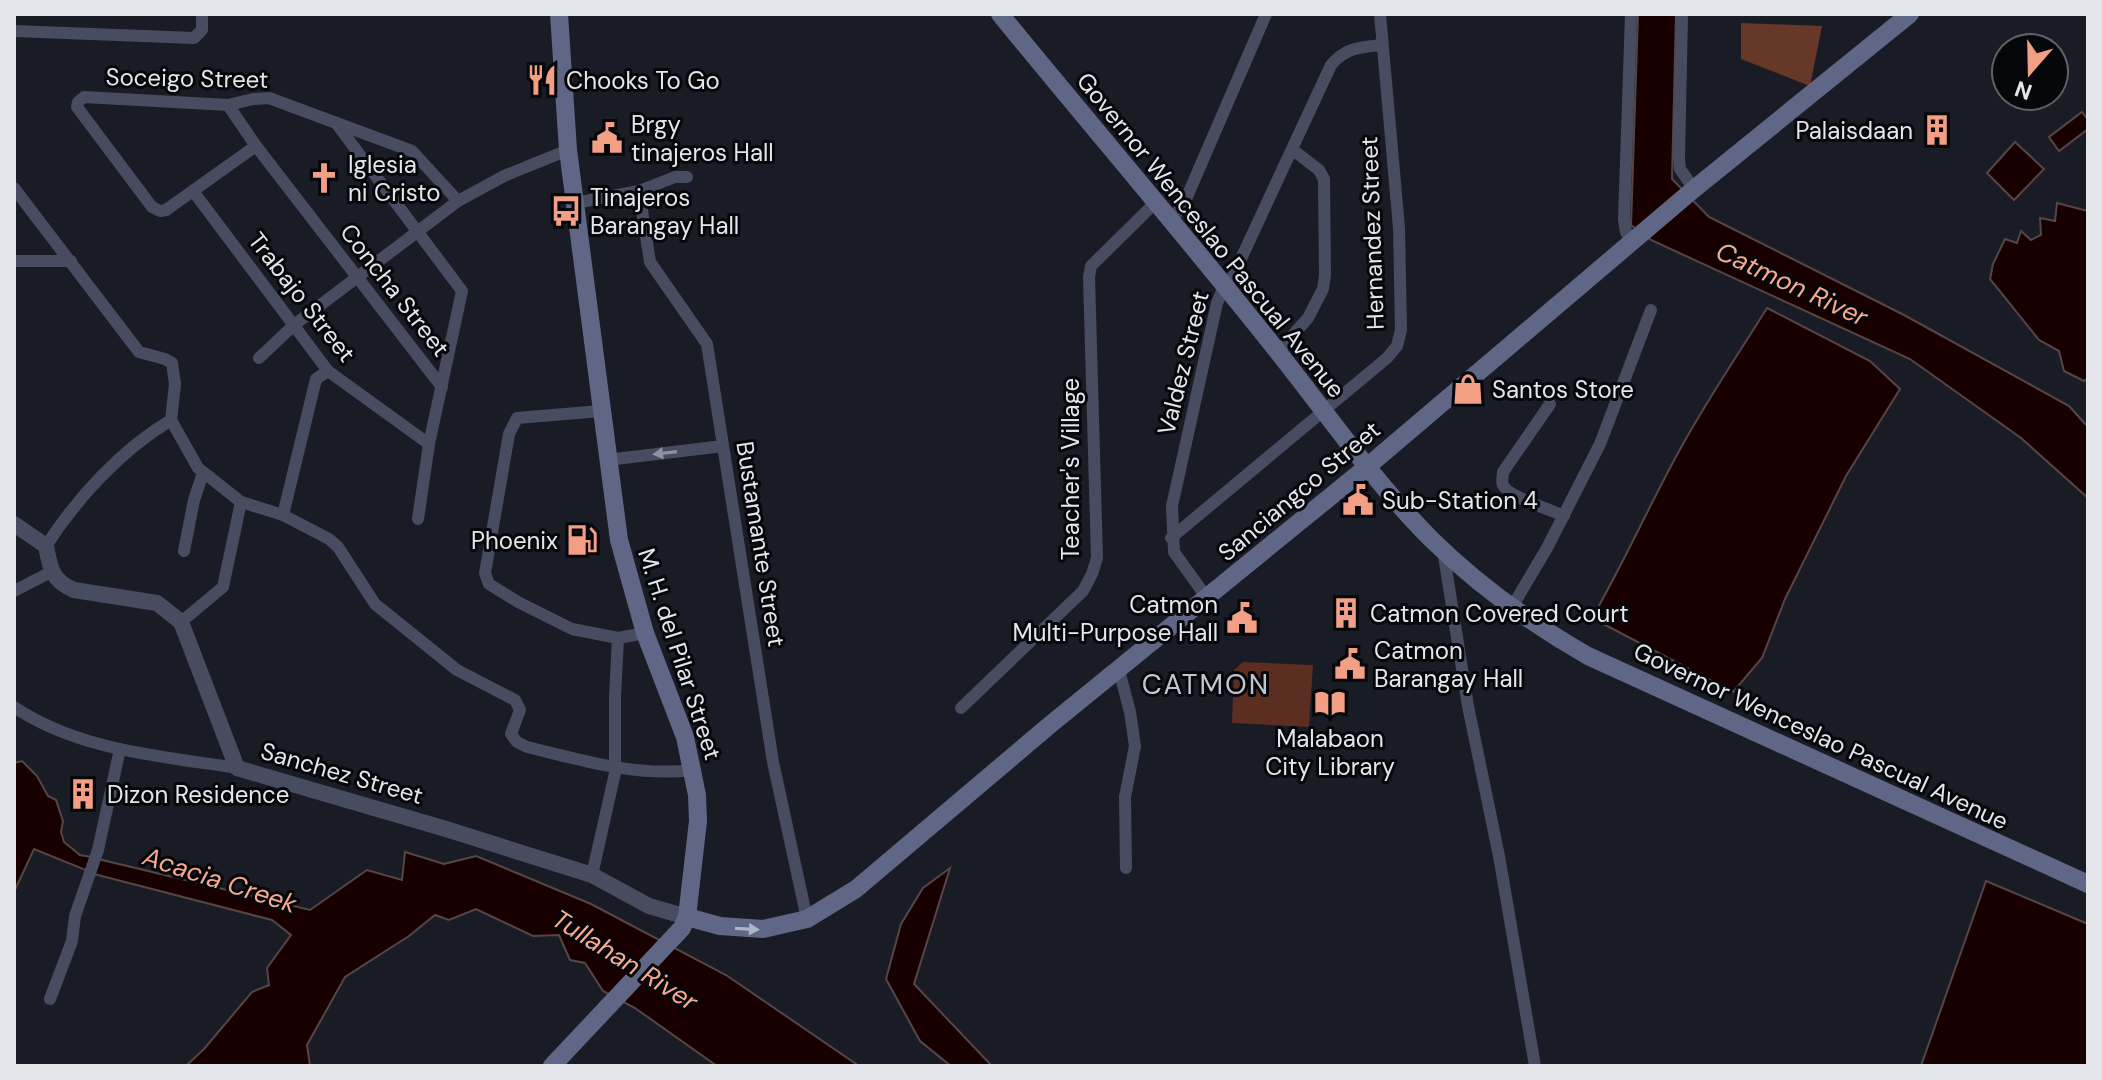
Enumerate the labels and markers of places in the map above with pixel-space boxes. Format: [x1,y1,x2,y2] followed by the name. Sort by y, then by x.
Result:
[525,63,559,97] restaurant icon: Chooks To Go
[566,65,720,96] place label: Chooks To Go
[631,109,774,168] place label: Brgy tinajeros Hall
[1920,113,1954,147] building icon: Palaisdaan
[1795,115,1913,146] place label: Palaisdaan
[590,121,624,155] public building icon: Brgy tinajeros Hall
[348,149,441,208] place label: Iglesia ni Cristo
[307,161,341,195] church icon: Iglesia ni Cristo
[590,182,739,241] place label: Tinajeros Barangay Hall
[549,194,583,228] bus stop icon: Tinajeros Barangay Hall
[1451,372,1485,406] shop icon: Santos Store
[1492,374,1634,405] place label: Santos Store
[1341,483,1375,517] public building icon: Sub-Station 4
[1382,485,1538,516] place label: Sub-Station 4
[565,523,599,557] fuel station icon: Phoenix
[471,525,558,556] place label: Phoenix
[1013,589,1218,648] place label: Catmon Multi-Purpose Hall
[1329,596,1363,630] building icon: Catmon Covered Court
[1370,598,1629,629] place label: Catmon Covered Court
[1225,601,1259,635] public building icon: Catmon Multi-Purpose Hall
[1374,635,1523,694] place label: Catmon Barangay Hall
[1333,647,1367,681] public building icon: Catmon Barangay Hall
[1313,686,1347,720] library icon: Malabaon City Library
[1265,723,1395,782] place label: Malabaon City Library
[66,777,100,811] building icon: Dizon Residence
[107,779,289,810] place label: Dizon Residence

